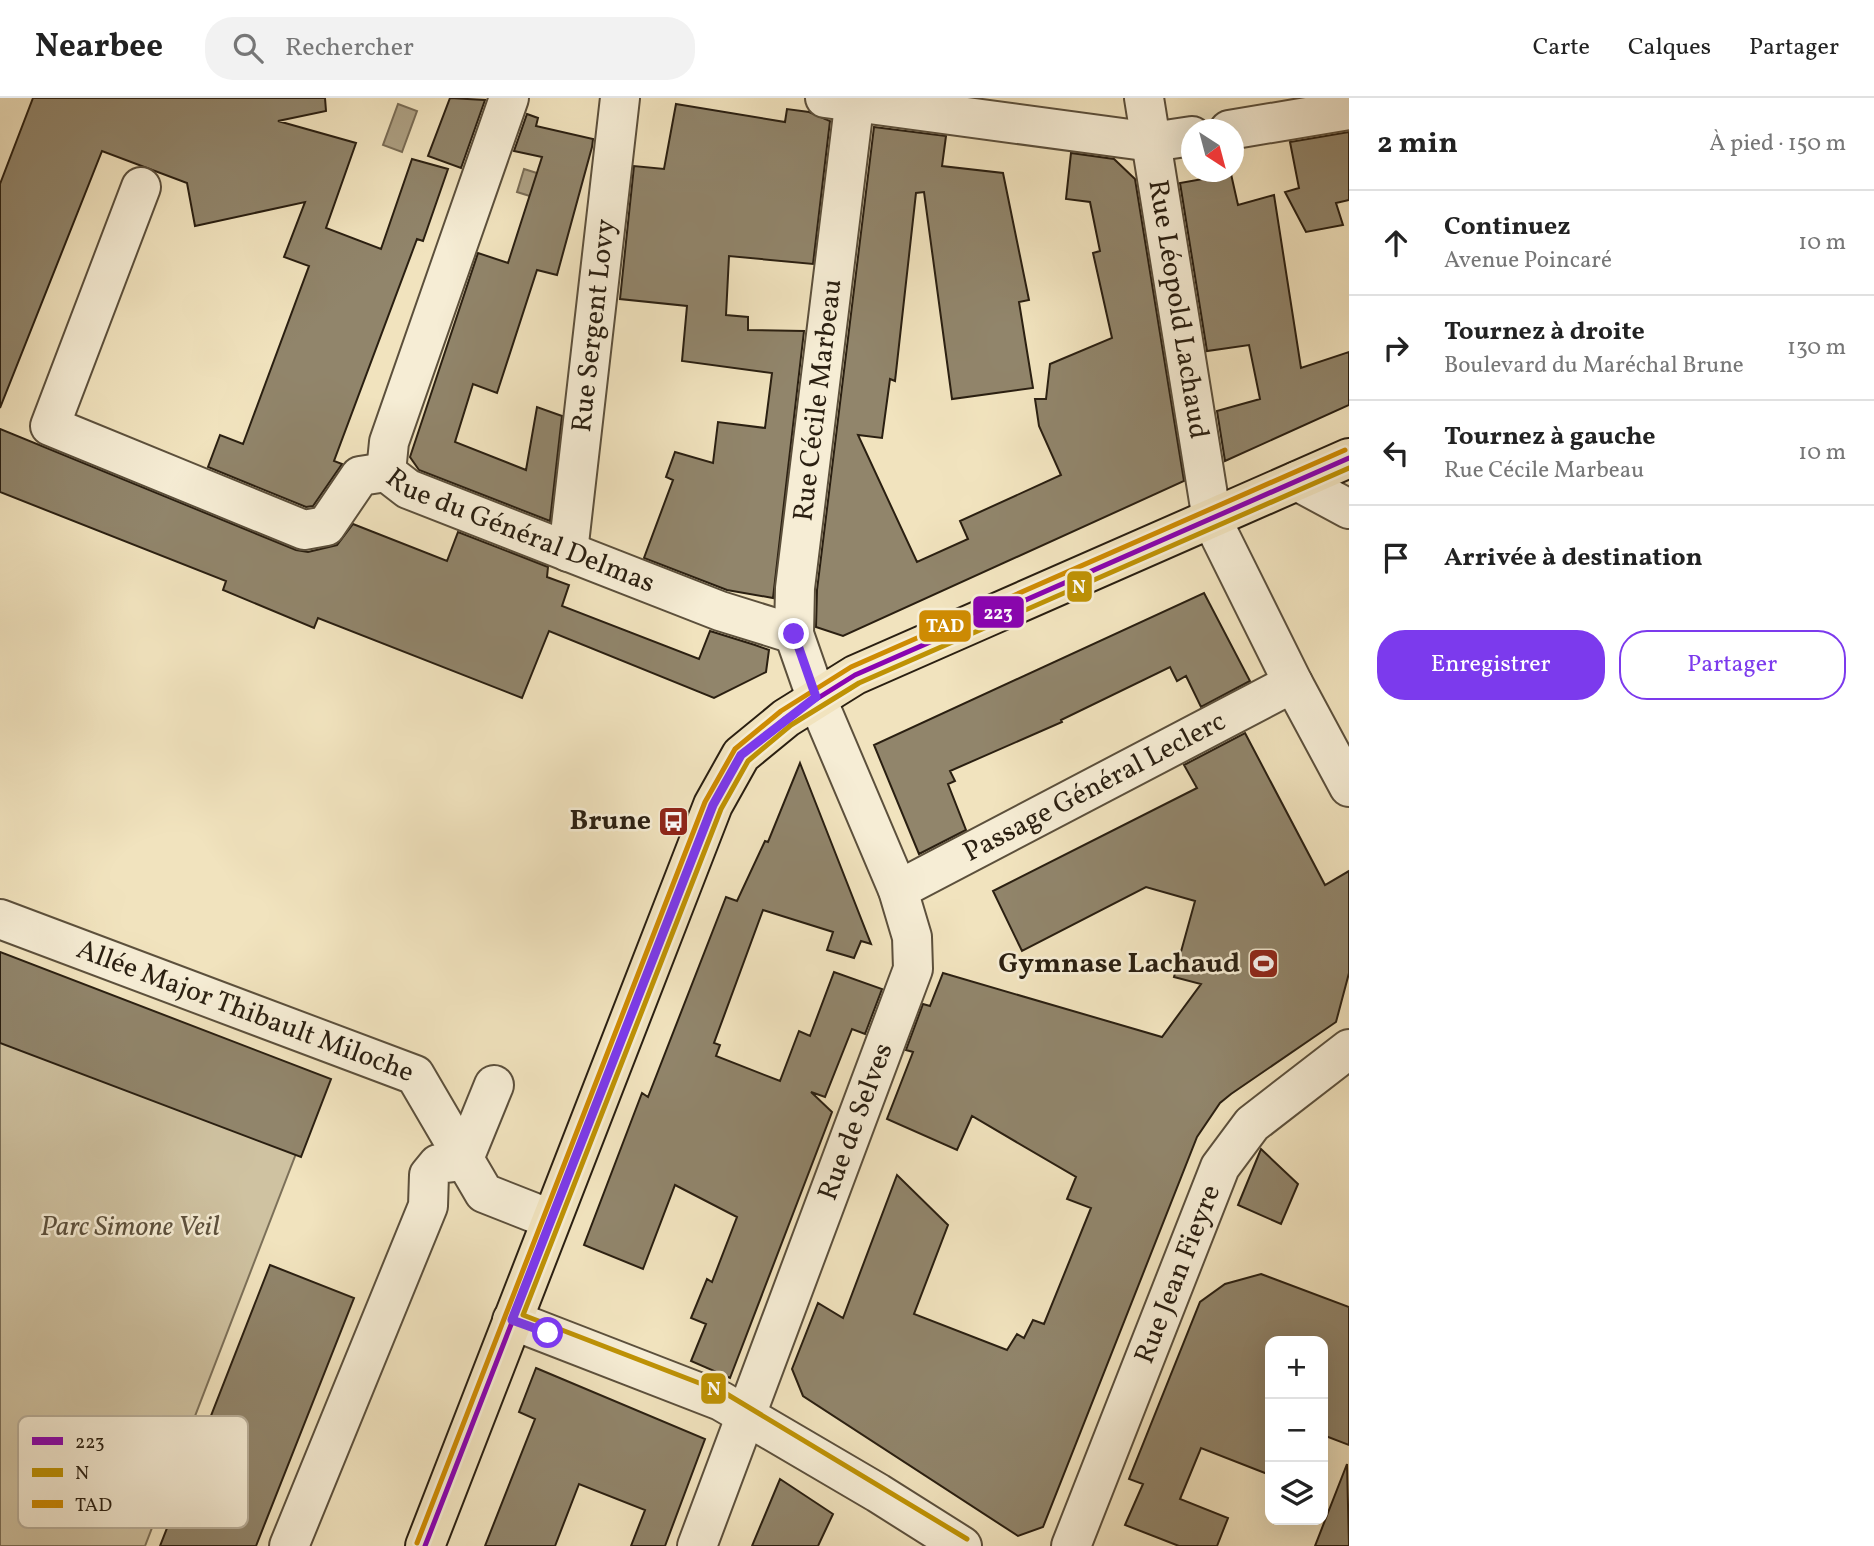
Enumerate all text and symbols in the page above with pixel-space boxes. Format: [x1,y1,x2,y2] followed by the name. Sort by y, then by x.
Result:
[205,17,695,80] search box
[35,25,163,71] text: Nearbee
[229,29,267,67] icon: search
[285,30,414,66] text: Rechercher
[1533,31,1590,65] text: Carte
[1628,31,1711,65] text: Calques
[1749,31,1839,65] text: Partager
[1181,119,1244,182] north arrow
[1377,123,1458,165] text: 2 min
[1709,128,1846,160] text: À pied · 150 m
[1138,177,1218,442] street label: Rue Léopold Lachaud
[1444,209,1570,245] text: Continuez
[562,217,626,434] street label: Rue Sergent Lovy
[1377,224,1415,262] icon: ahead
[1798,227,1846,259] text: 10 m
[1444,245,1612,277] text: Avenue Poincaré
[784,277,852,523] street label: Rue Cécile Marbeau
[1444,314,1645,350] text: Tournez à droite
[1377,329,1415,367] icon: right
[1787,332,1846,364] text: 130 m
[1444,350,1744,382] text: Boulevard du Maréchal Brune
[1444,419,1656,455] text: Tournez à gauche
[1377,434,1415,472] icon: left
[1798,437,1846,469] text: 10 m
[1444,455,1644,487] text: Rue Cécile Marbeau
[377,459,660,603] street label: Rue du Général Delmas
[1377,539,1415,577] icon: arrive
[1444,540,1703,576] text: Arrivée à destination
[1066,570,1093,603] line badge: N
[1072,575,1086,601] text: N
[972,595,1025,629] line badge: 223
[983,601,1013,627] text: 223
[918,609,972,643] line badge: TAD
[926,614,964,640] text: TAD
[778,618,809,649] route end
[1377,630,1605,700] button: Enregistrer
[1619,630,1846,700] button: Partager
[956,702,1233,872] street label: Passage Général Leclerc
[570,802,651,841] place label: Brune
[657,804,691,838] bus stop icon: Brune
[71,930,419,1092] street label: Allée Major Thibault Miloche
[998,945,1240,984] place label: Gymnase Lachaud
[1246,947,1280,981] sports icon: Gymnase Lachaud
[809,1037,903,1206] street label: Rue de Selves
[1125,1179,1231,1369] street label: Rue Jean Fieyre
[40,1208,220,1247] park label: Parc Simone Veil
[532,1317,563,1348] route start
[1265,1336,1328,1525] map controls
[1265,1336,1328,1399] button: +
[700,1372,727,1405] line badge: N
[707,1377,721,1403] text: N
[1265,1399,1328,1462] button: −
[18,1416,248,1528] legend
[75,1430,105,1456] text: 223
[75,1461,89,1487] text: N
[1265,1462,1328,1525] button: layers
[75,1493,112,1519] text: TAD

